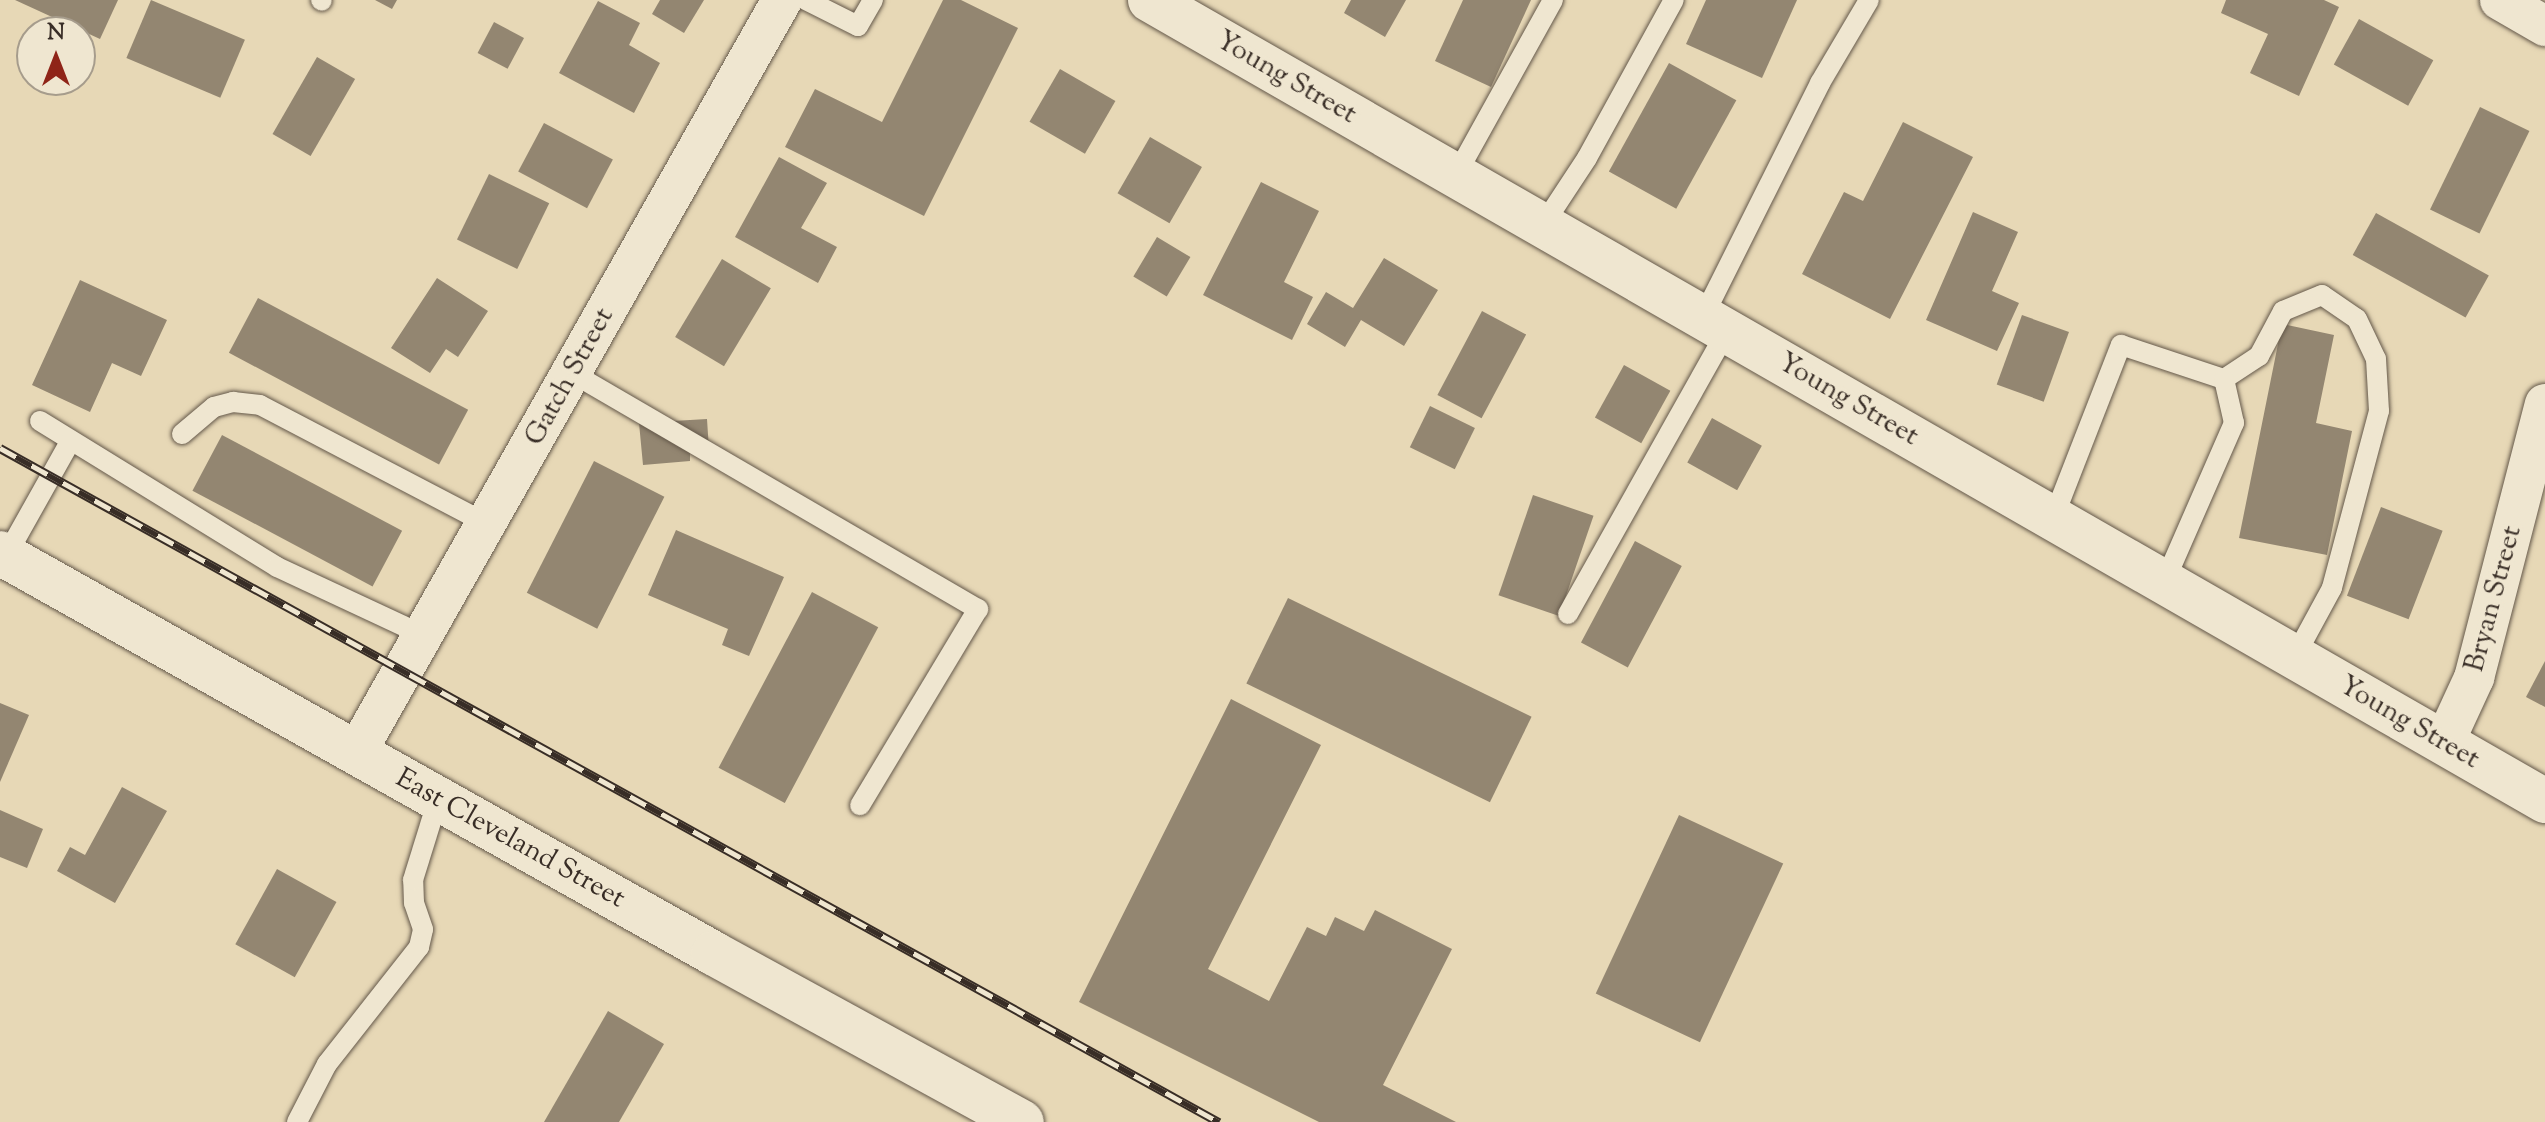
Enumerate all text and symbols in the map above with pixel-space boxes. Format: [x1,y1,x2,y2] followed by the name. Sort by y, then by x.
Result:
[16,16,96,96] north arrow
[47,18,65,50] text: N
[1210,24,1362,132] street label: Young Street
[518,302,622,452] street label: Gatch Street
[1772,346,1924,454] street label: Young Street
[2458,522,2530,676] street label: Bryan Street
[2333,669,2485,777] street label: Young Street
[389,762,631,916] street label: East Cleveland Street

